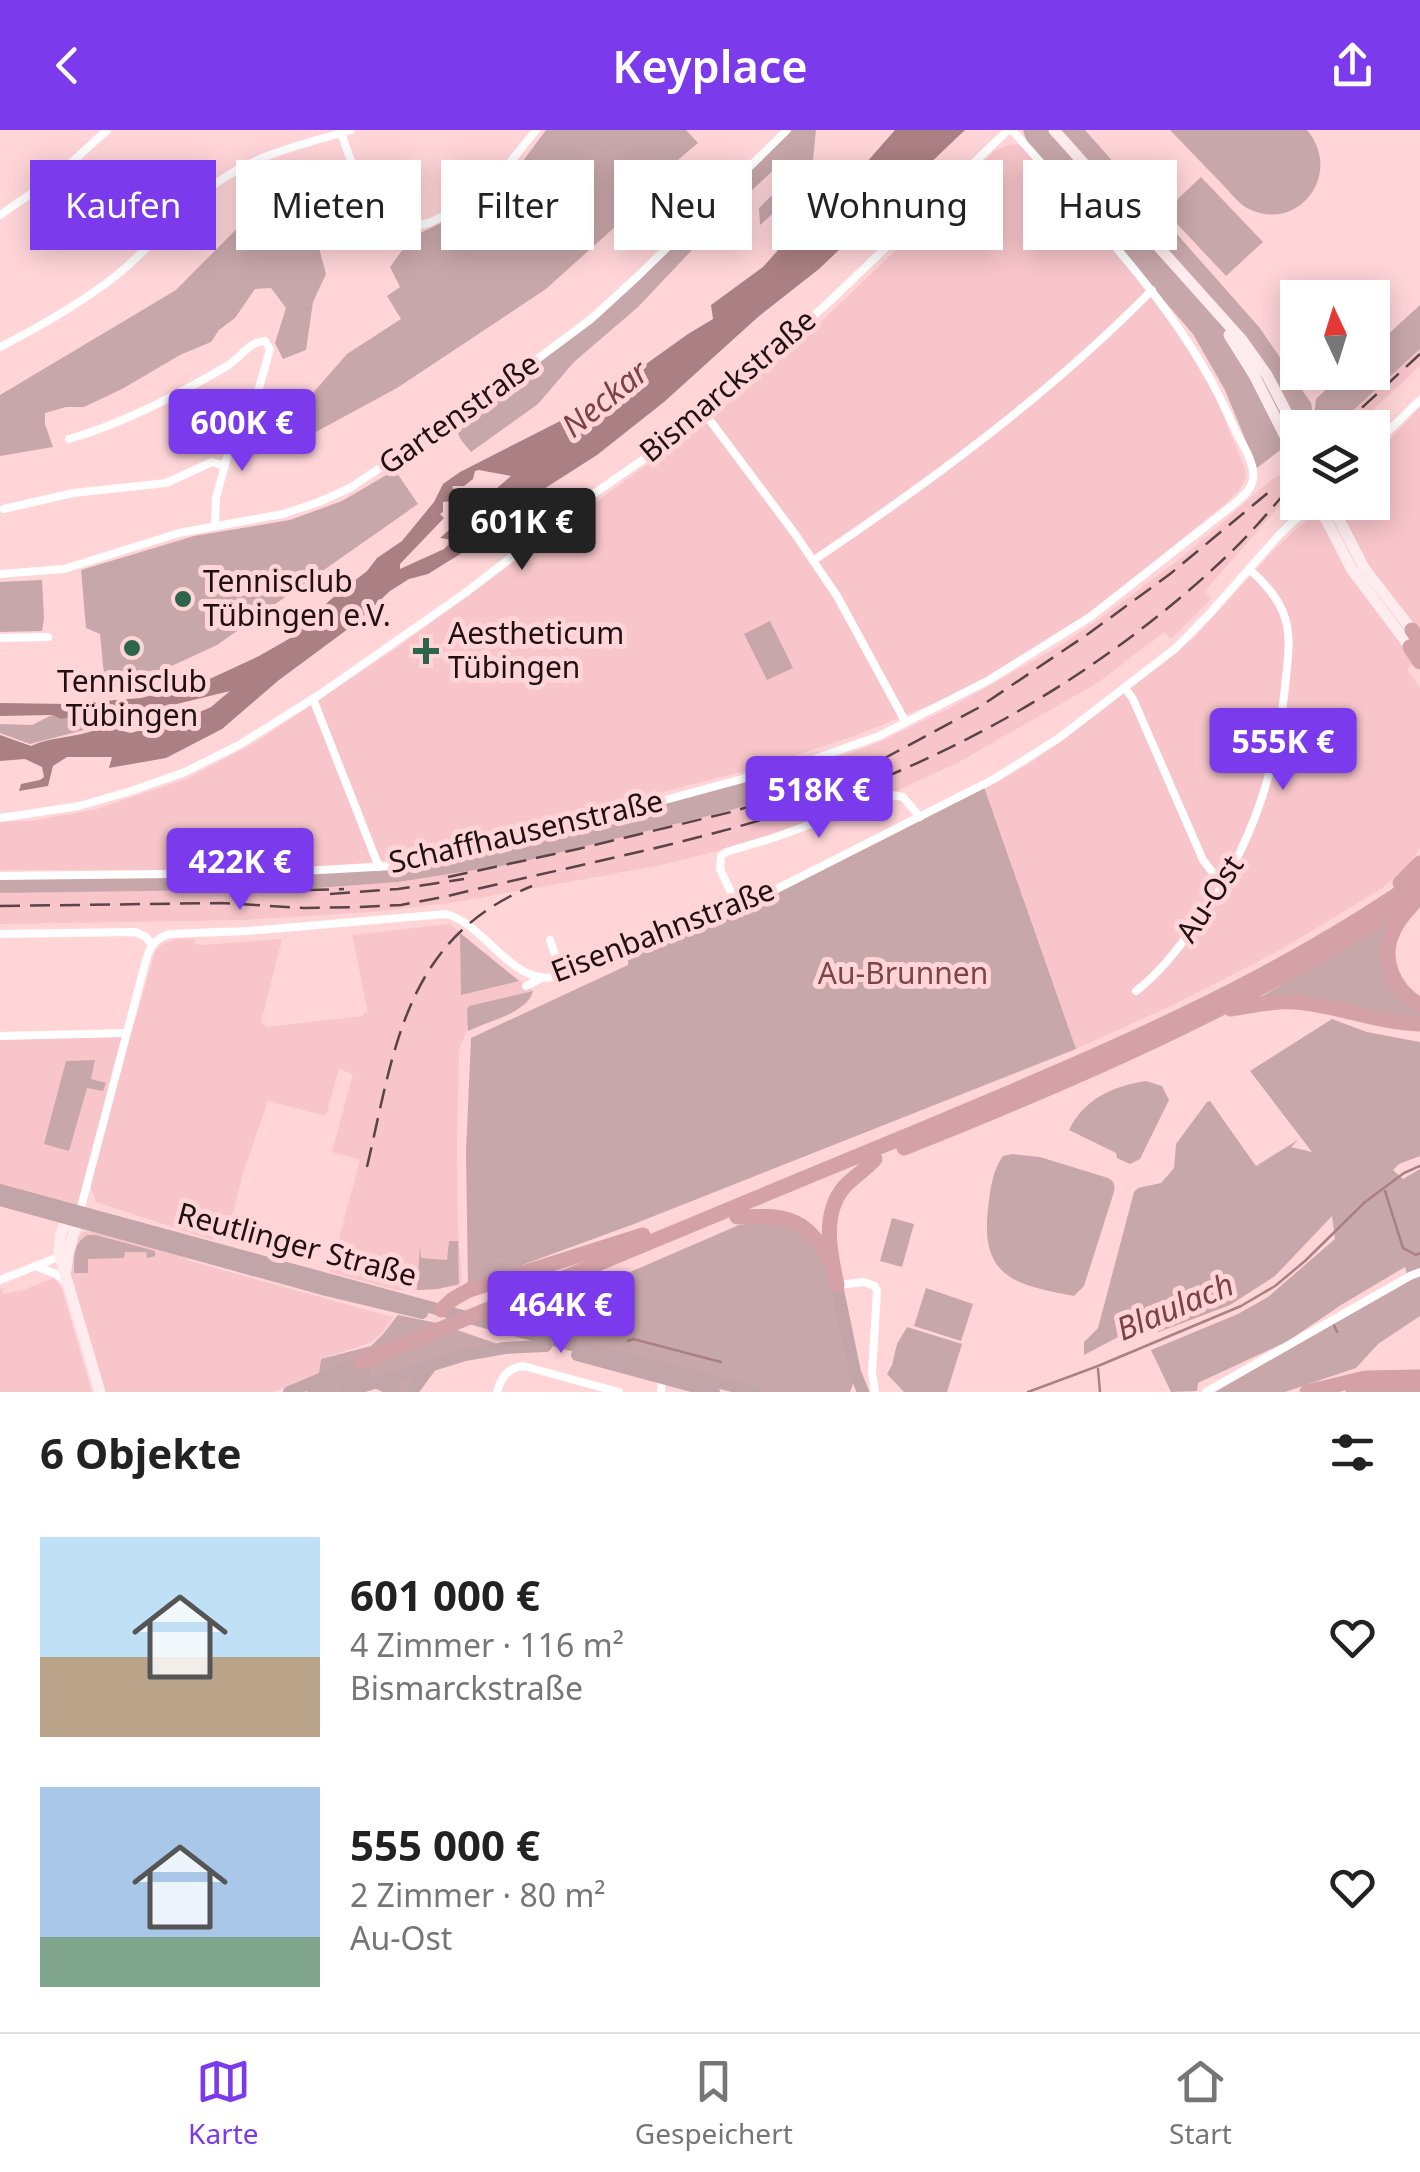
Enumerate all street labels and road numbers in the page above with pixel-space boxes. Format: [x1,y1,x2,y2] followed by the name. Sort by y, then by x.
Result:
[630,299,824,471] street label: Bismarckstraße
[370,342,547,483] street label: Gartenstraße
[384,779,667,882] street label: Schaffhausenstraße
[1165,847,1252,950] street label: Au-Ost
[545,868,780,991] street label: Eisenbahnstraße
[173,1192,422,1295] street label: Reutlinger Straße

